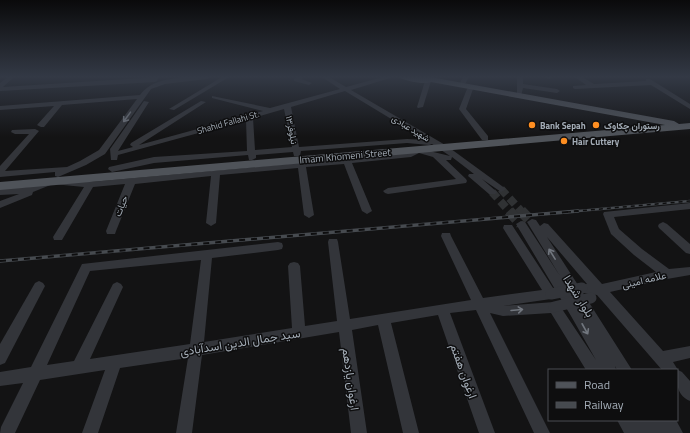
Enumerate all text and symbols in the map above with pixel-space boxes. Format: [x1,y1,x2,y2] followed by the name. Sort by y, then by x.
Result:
[195,107,261,137] street label: Shahid Fallahi St.
[123,111,131,122] one-way arrow
[389,111,433,145] street label: شهید عبادی
[283,115,301,146] street label: نیلوفر۱۳
[540,119,586,132] place label: Bank Sepah
[604,119,660,132] place label: رستوران چکاوک
[527,120,537,130] marker: Bank Sepah
[591,120,601,130] marker: رستوران چکاوک
[572,135,620,148] place label: Hair Cuttery
[559,136,569,146] marker: Hair Cuttery
[299,144,392,167] street label: Imam Khomeni Street
[110,193,132,219] street label: حیات
[548,248,556,260] one-way arrow
[620,268,668,292] street label: علامه امینی
[559,271,599,321] street label: بلوار شهدا
[510,306,523,313] one-way arrow
[178,323,302,361] street label: سید جمال الدین اسدآبادی
[582,323,590,335] one-way arrow
[445,341,483,401] street label: ارغوان هفتم
[337,347,365,411] street label: ارغوان یازدهم
[548,369,678,421] legend
[584,375,610,394] text: Road
[584,395,624,414] text: Railway

